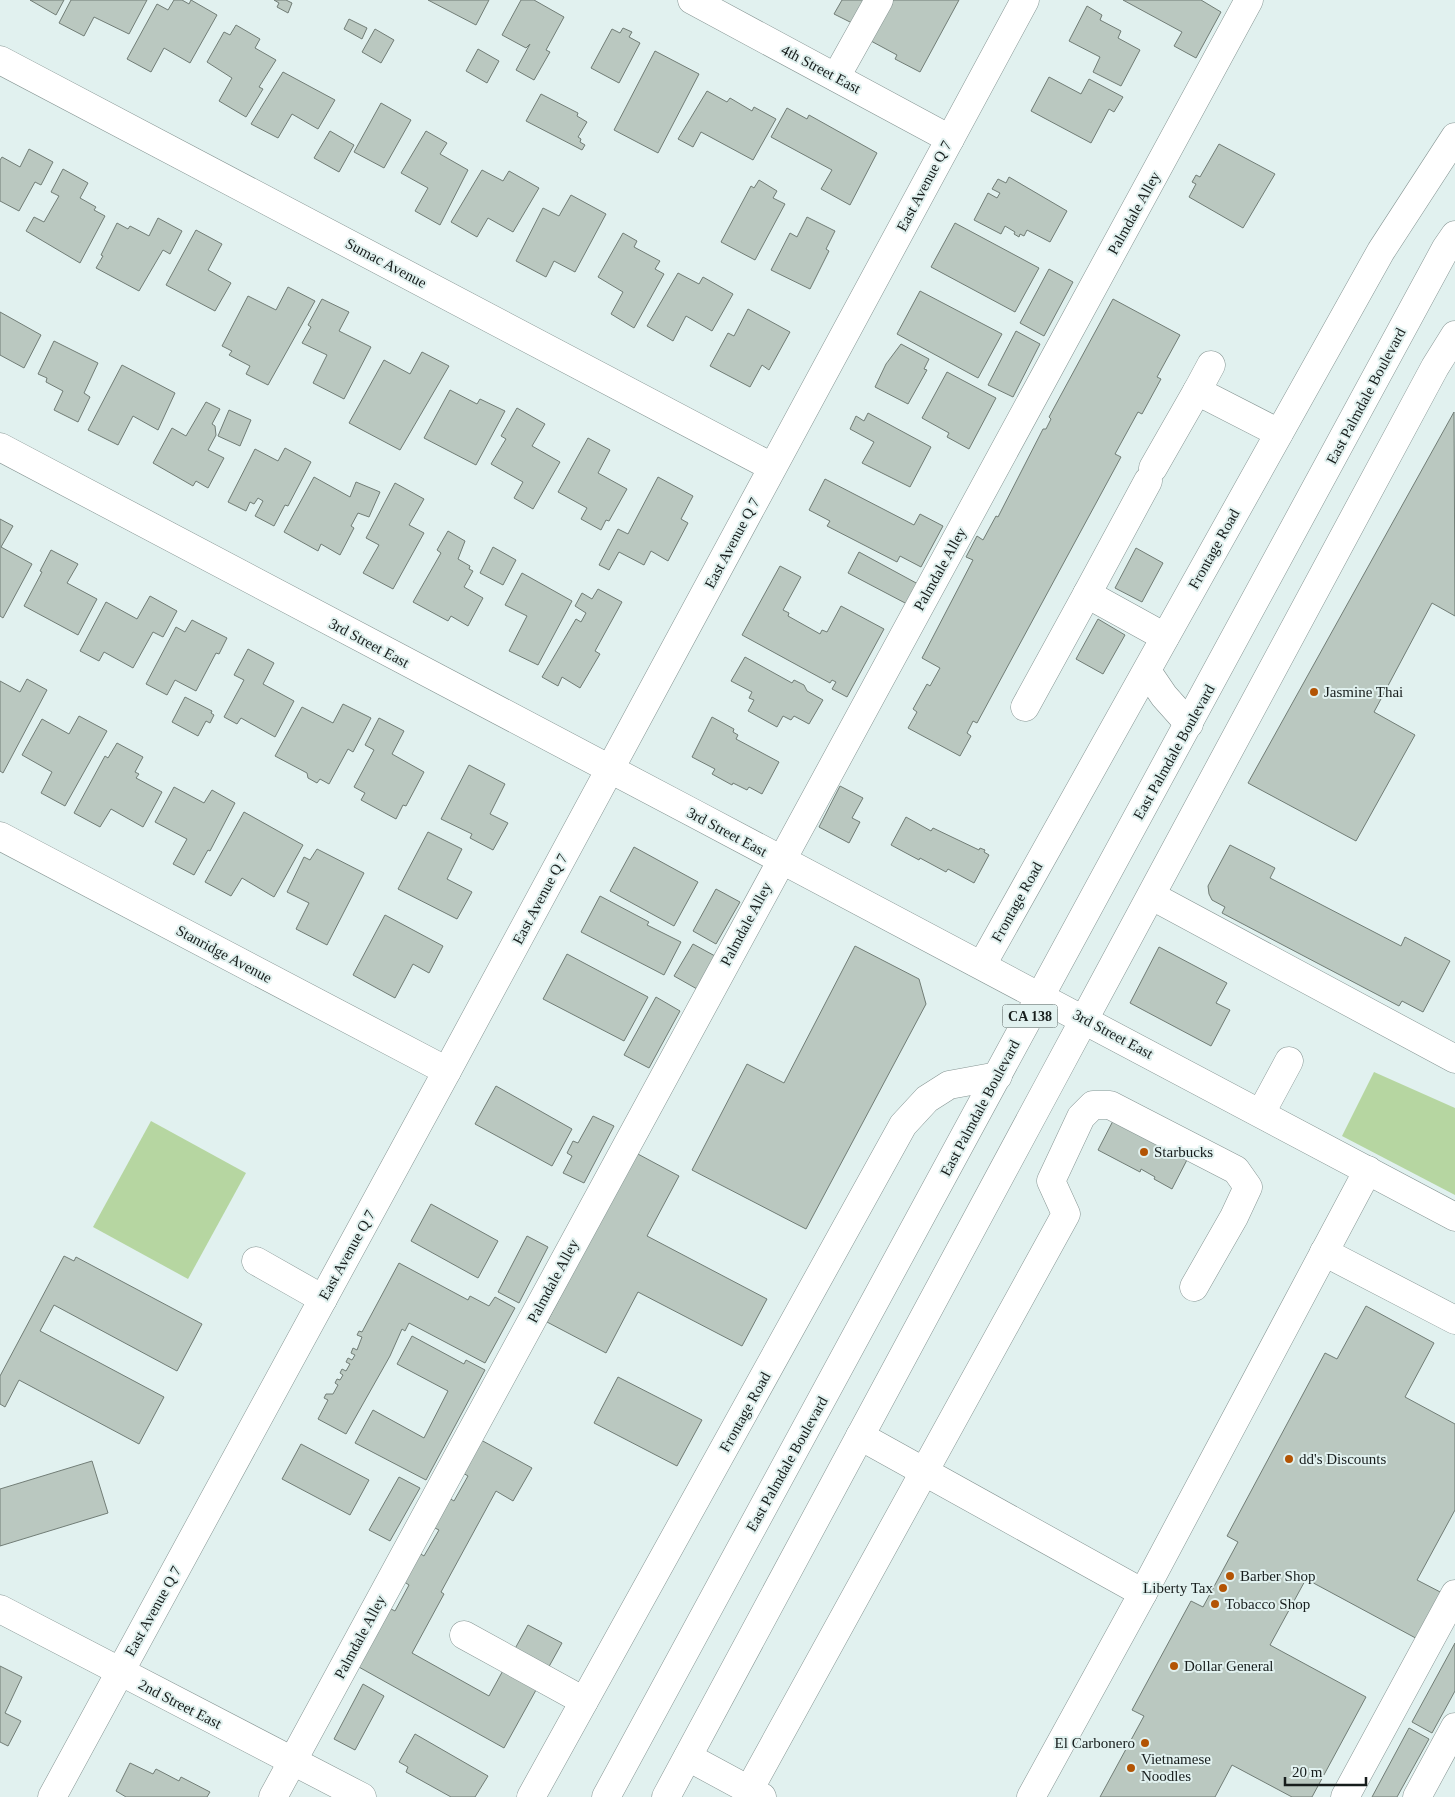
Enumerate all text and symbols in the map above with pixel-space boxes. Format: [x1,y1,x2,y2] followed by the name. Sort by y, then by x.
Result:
[779,41,864,97] street label: 4th Street East
[893,138,955,234] street label: East Avenue Q 7
[1105,168,1164,257] street label: Palmdale Alley
[343,235,429,291] street label: Sumac Avenue
[1323,325,1409,467] street label: East Palmdale Boulevard
[701,495,763,591] street label: East Avenue Q 7
[1185,506,1243,592] street label: Frontage Road
[911,524,970,613] street label: Palmdale Alley
[326,615,412,671] street label: 3rd Street East
[1130,681,1218,822] street label: East Palmdale Boulevard
[1324,684,1403,700] place label: Jasmine Thai
[1308,686,1320,698] marker: Jasmine Thai
[684,804,770,860] street label: 3rd Street East
[509,851,571,947] street label: East Avenue Q 7
[988,859,1046,945] street label: Frontage Road
[717,879,775,968] street label: Palmdale Alley
[173,922,275,986] street label: Stanridge Avenue
[1002,1004,1058,1028] road number: CA 138
[1070,1006,1156,1062] street label: 3rd Street East
[937,1037,1023,1179] street label: East Palmdale Boulevard
[1154,1144,1213,1160] place label: Starbucks
[1138,1146,1150,1158] marker: Starbucks
[316,1207,379,1303] street label: East Avenue Q 7
[524,1236,582,1325] street label: Palmdale Alley
[716,1369,774,1455] street label: Frontage Road
[743,1393,831,1534] street label: East Palmdale Boulevard
[1299,1451,1386,1467] place label: dd's Discounts
[1283,1453,1295,1465] marker: dd's Discounts
[122,1563,185,1659] street label: East Avenue Q 7
[1240,1568,1315,1584] place label: Barber Shop
[1224,1570,1236,1582] marker: Barber Shop
[1143,1580,1213,1596] place label: Liberty Tax
[1217,1582,1229,1594] marker: Liberty Tax
[331,1592,389,1681] street label: Palmdale Alley
[1225,1596,1310,1612] place label: Tobacco Shop
[1209,1598,1221,1610] marker: Tobacco Shop
[1184,1658,1274,1674] place label: Dollar General
[1168,1660,1180,1672] marker: Dollar General
[136,1676,225,1732] street label: 2nd Street East
[1055,1735,1135,1751] place label: El Carbonero
[1139,1737,1151,1749] marker: El Carbonero
[1141,1751,1211,1784] place label: Vietnamese Noodles
[1285,1754,1366,1786] scale bar
[1125,1762,1137,1774] marker: Vietnamese Noodles
[1292,1764,1323,1780] text: 20 m

